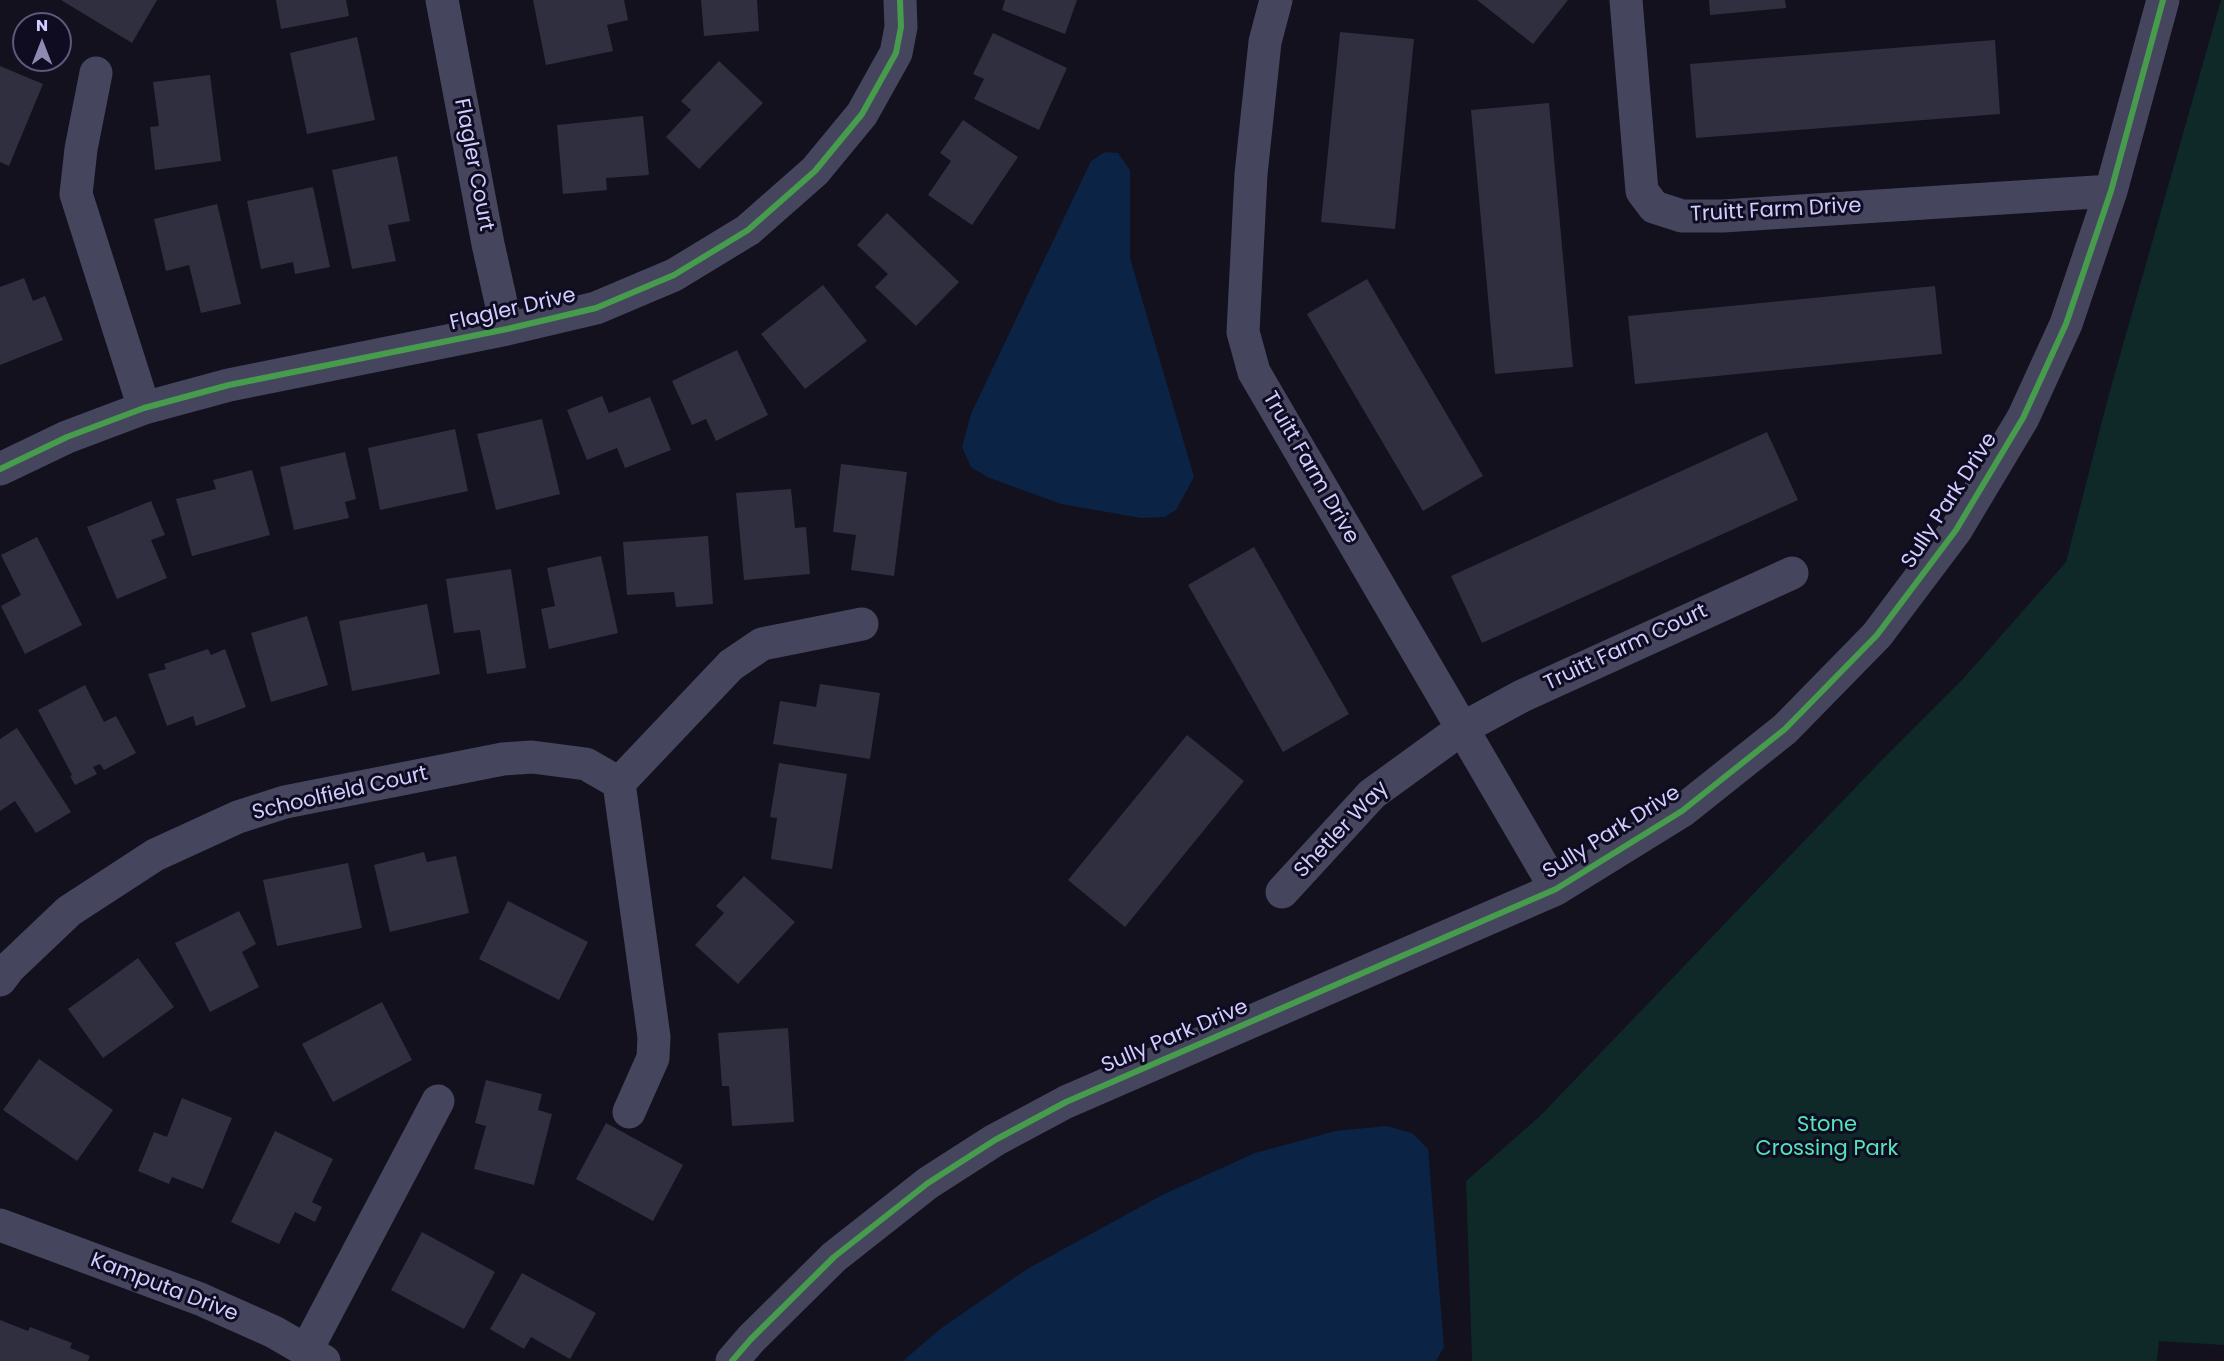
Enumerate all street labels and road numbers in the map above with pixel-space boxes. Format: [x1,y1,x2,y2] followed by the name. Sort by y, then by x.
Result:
[448,97,498,233] street label: Flagler Court
[1690,194,1862,228] street label: Truitt Farm Drive
[448,283,578,337] street label: Flagler Drive
[1256,388,1364,548] street label: Truitt Farm Drive
[1897,428,2003,574] street label: Sully Park Drive
[1540,599,1712,697] street label: Truitt Farm Court
[250,762,430,826] street label: Schoolfield Court
[1290,776,1394,884] street label: Shetler Way
[1539,781,1685,885] street label: Sully Park Drive
[1098,995,1252,1079] street label: Sully Park Drive
[87,1248,241,1328] street label: Kamputa Drive

